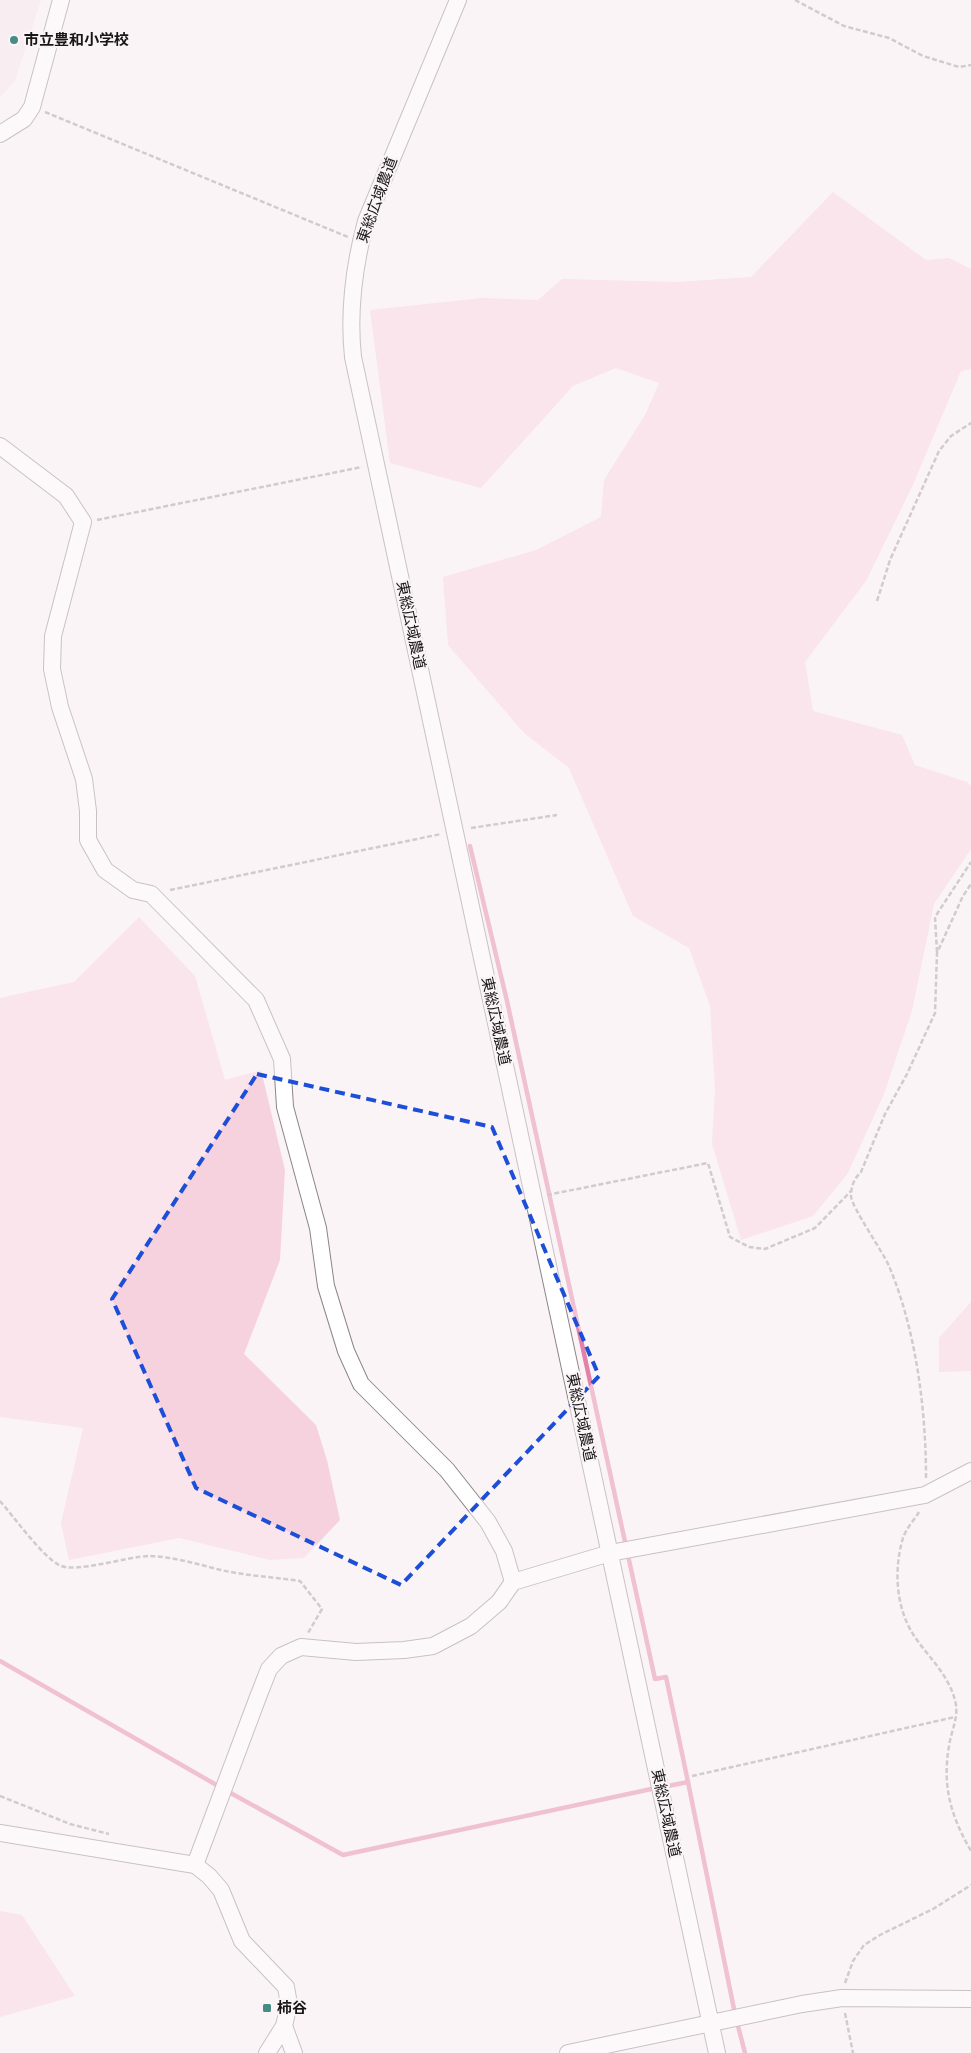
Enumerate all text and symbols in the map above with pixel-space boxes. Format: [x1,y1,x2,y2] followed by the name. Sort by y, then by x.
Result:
[24,30,129,49] place label: 市立豊和小学校
[8,34,20,46] marker: 市立豊和小学校
[352,154,401,245] street label: 東総広域農道
[393,579,430,671] street label: 東総広域農道
[478,975,515,1067] street label: 東総広域農道
[563,1371,600,1463] street label: 東総広域農道
[648,1767,685,1859] street label: 東総広域農道
[277,1998,307,2017] place label: 柿谷
[261,2002,273,2014] marker: 柿谷

